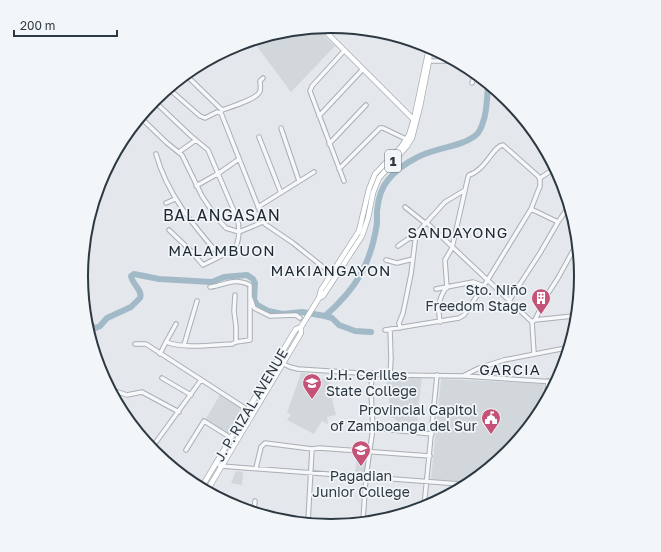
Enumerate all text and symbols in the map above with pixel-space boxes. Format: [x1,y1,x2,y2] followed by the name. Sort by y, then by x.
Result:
[14,12,117,38] scale bar
[20,18,55,33] text: 200 m
[385,150,401,172] road number: 1
[163,205,281,225] district label: BALANGASAN
[408,223,508,241] district label: SANDAYONG
[168,241,276,259] district label: MALAMBUON
[271,261,391,279] district label: MAKIANGAYON
[425,281,527,314] place label: Sto. Niño Freedom Stage
[530,287,552,315] building icon: Sto. Niño Freedom Stage
[210,345,291,464] street label: J. P. RIZAL AVENUE
[479,360,541,378] district label: GARCIA
[326,366,417,399] place label: J.H. Cerilles State College
[301,372,323,400] school or university icon: J.H. Cerilles State College
[330,401,478,434] place label: Provincial Capitol of Zamboanga del Sur
[480,407,502,435] public building icon: Provincial Capitol of Zamboanga del Sur
[350,439,372,467] school or university icon: Pagadian Junior College
[312,467,410,500] place label: Pagadian Junior College

